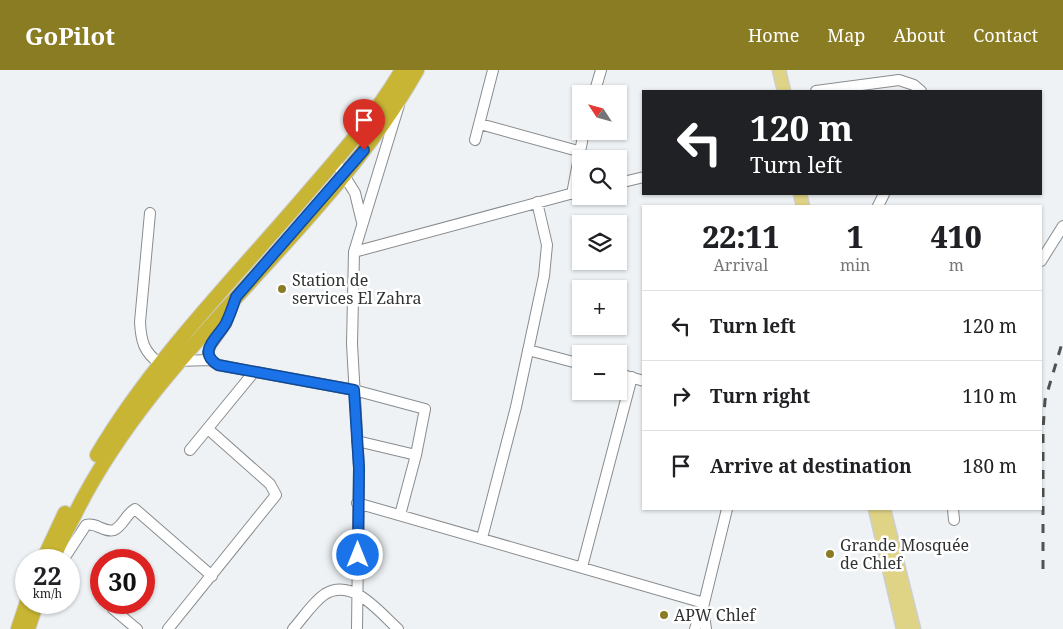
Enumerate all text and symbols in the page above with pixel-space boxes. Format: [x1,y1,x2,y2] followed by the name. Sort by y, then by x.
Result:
[25,19,115,52] text: GoPilot
[748,23,799,47] text: Home
[827,23,865,47] text: Map
[893,23,945,47] text: About
[973,23,1038,47] text: Contact
[572,85,628,140] north arrow
[572,85,627,400] map controls
[343,99,385,150] pin
[750,104,853,151] text: 120 m
[350,106,378,134] icon: arrive
[667,110,732,175] icon: left
[750,149,842,179] text: Turn left
[572,150,627,205] button: search
[572,215,627,270] button: layers
[702,216,780,257] text: 22:11
[847,216,864,257] text: 1
[931,216,982,257] text: 410
[714,254,768,276] text: Arrival
[840,254,870,276] text: min
[949,254,964,276] text: m
[292,269,421,309] place label: Station de services El Zahra
[572,280,627,335] button: +
[276,283,288,295] marker: Station de services El Zahra
[667,312,695,340] icon: left
[710,313,796,339] text: Turn left
[962,313,1017,339] text: 120 m
[572,345,627,400] button: −
[667,382,695,410] icon: right
[710,383,810,409] text: Turn right
[962,383,1017,409] text: 110 m
[667,452,695,480] icon: arrive
[710,453,912,479] text: Arrive at destination
[962,453,1017,479] text: 180 m
[331,528,383,580] position arrow
[840,534,969,574] place label: Grande Mosquée de Chlef
[824,548,836,560] marker: Grande Mosquée de Chlef
[90,549,155,614] speed limit sign: 30
[33,558,62,592] text: 22
[33,585,62,602] text: km/h
[674,604,757,626] place label: APW Chlef
[658,609,670,621] marker: APW Chlef

